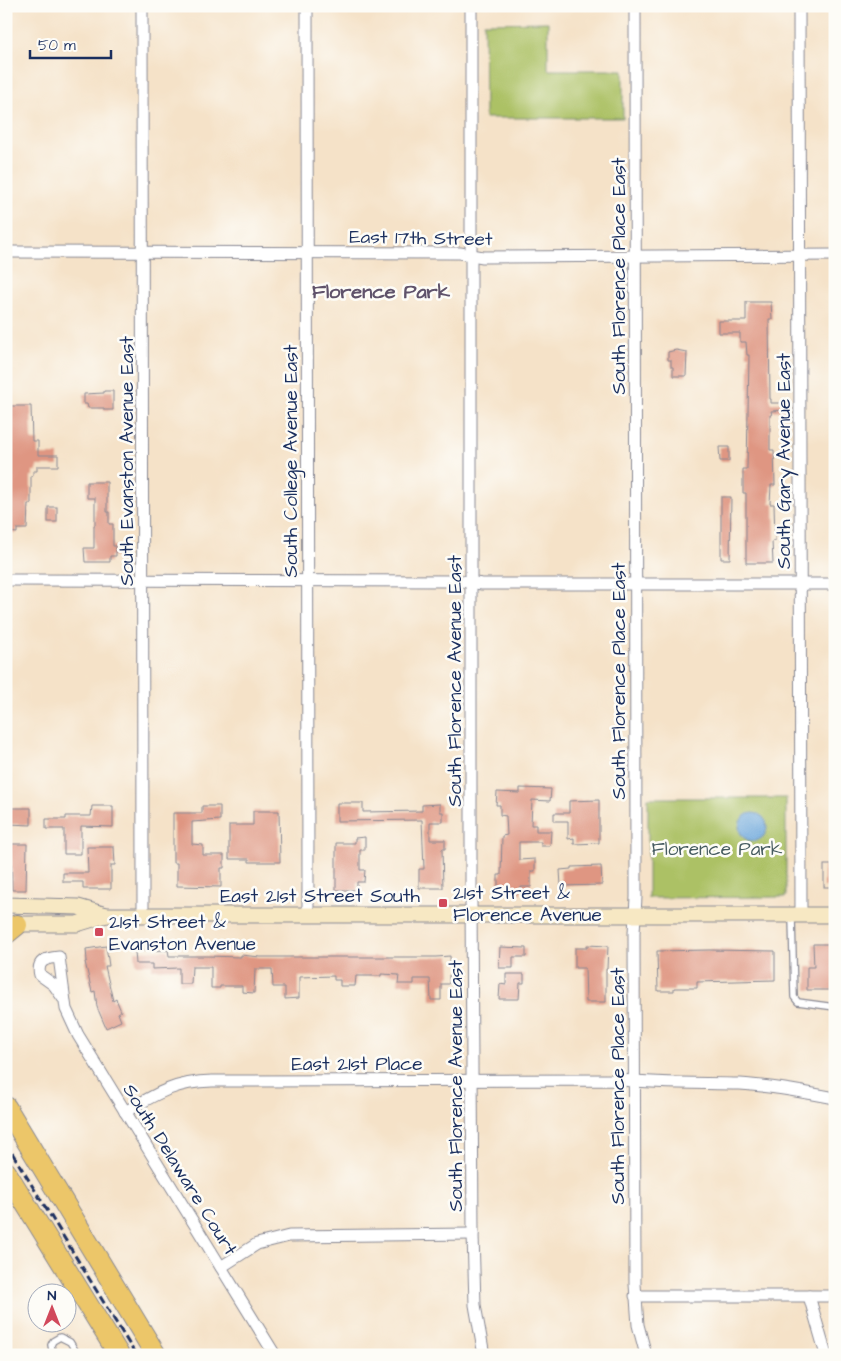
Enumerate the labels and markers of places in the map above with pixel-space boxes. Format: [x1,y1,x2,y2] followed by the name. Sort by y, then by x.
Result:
[453,880,602,929] place label: 21st Street & Florence Avenue
[437,897,449,909] marker: 21st Street & Florence Avenue
[109,909,256,958] place label: 21st Street & Evanston Avenue
[93,926,105,938] marker: 21st Street & Evanston Avenue

